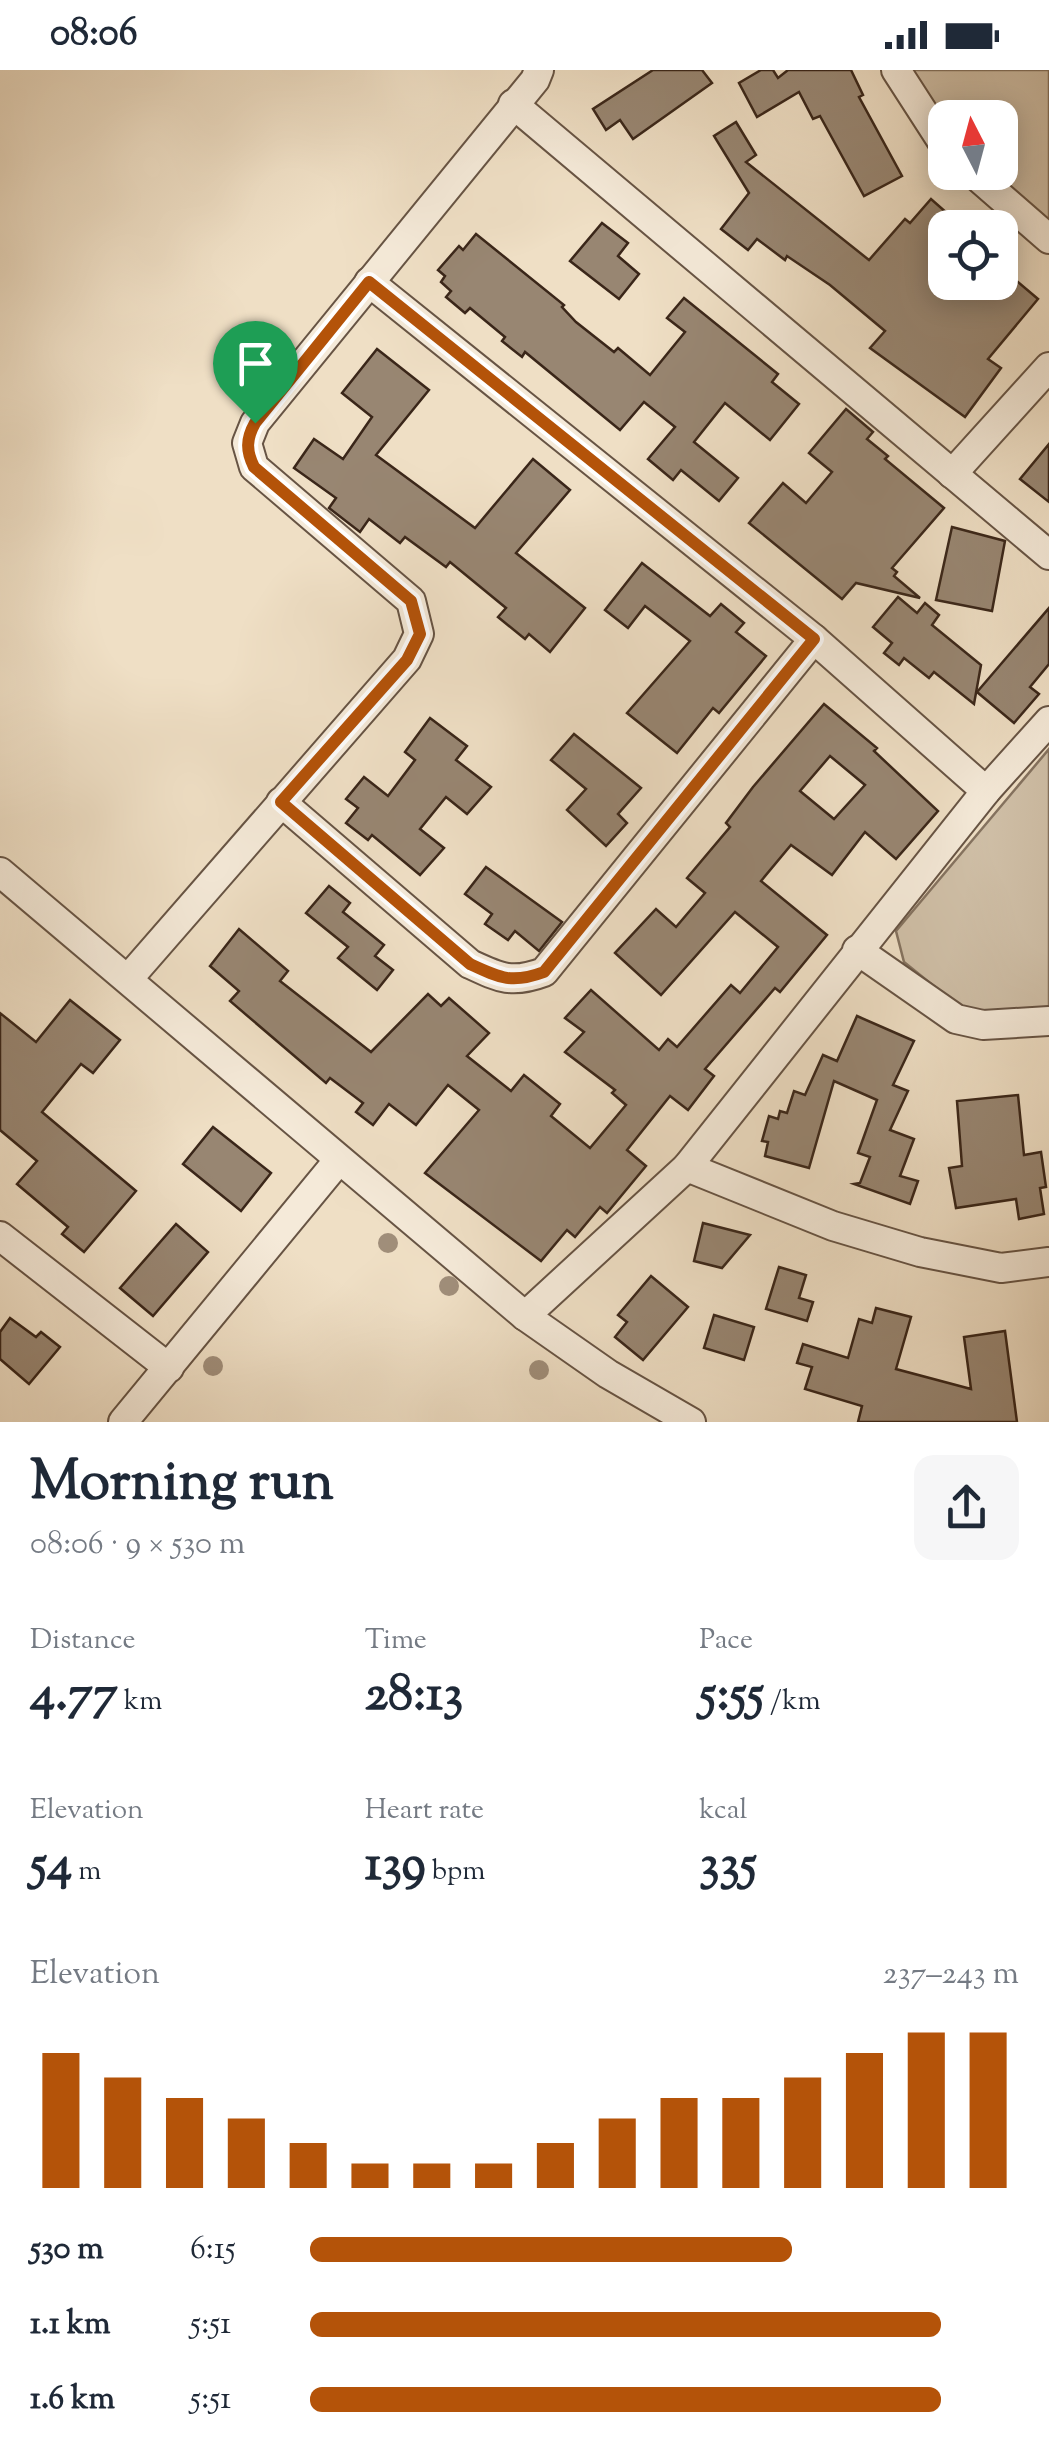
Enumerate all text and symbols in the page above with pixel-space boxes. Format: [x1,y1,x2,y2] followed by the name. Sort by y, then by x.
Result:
[50,8,138,62] text: 08:06
[928,100,1018,190] north arrow
[928,100,1018,300] map controls
[928,210,1018,300] button: locate
[213,321,298,424] pin
[228,336,283,391] icon: arrive
[30,1445,334,1524] text: Morning run
[914,1455,1019,1560] button: share
[30,1522,245,1568] text: 08:06 · 9 × 530 m
[30,1621,136,1661] text: Distance
[365,1621,427,1661] text: Time
[699,1621,753,1661] text: Pace
[30,1661,118,1733] text: 4.77
[365,1661,463,1733] text: 28:13
[699,1661,764,1733] text: 5:55
[118,1682,162,1722] text: km
[764,1682,821,1722] text: /km
[30,1791,144,1831] text: Elevation
[365,1791,484,1831] text: Heart rate
[699,1791,747,1831] text: kcal
[30,1831,72,1903] text: 54
[365,1831,426,1903] text: 139
[699,1831,757,1903] text: 335
[72,1852,101,1892] text: m
[426,1852,485,1892] text: bpm
[30,1952,160,1998] text: Elevation
[883,1952,1019,1998] text: 237–243 m
[30,2227,104,2273] text: 530 m
[190,2227,236,2273] text: 6:15
[30,2302,111,2348] text: 1.1 km
[190,2302,231,2348] text: 5:51
[30,2377,115,2423] text: 1.6 km
[190,2377,231,2423] text: 5:51

